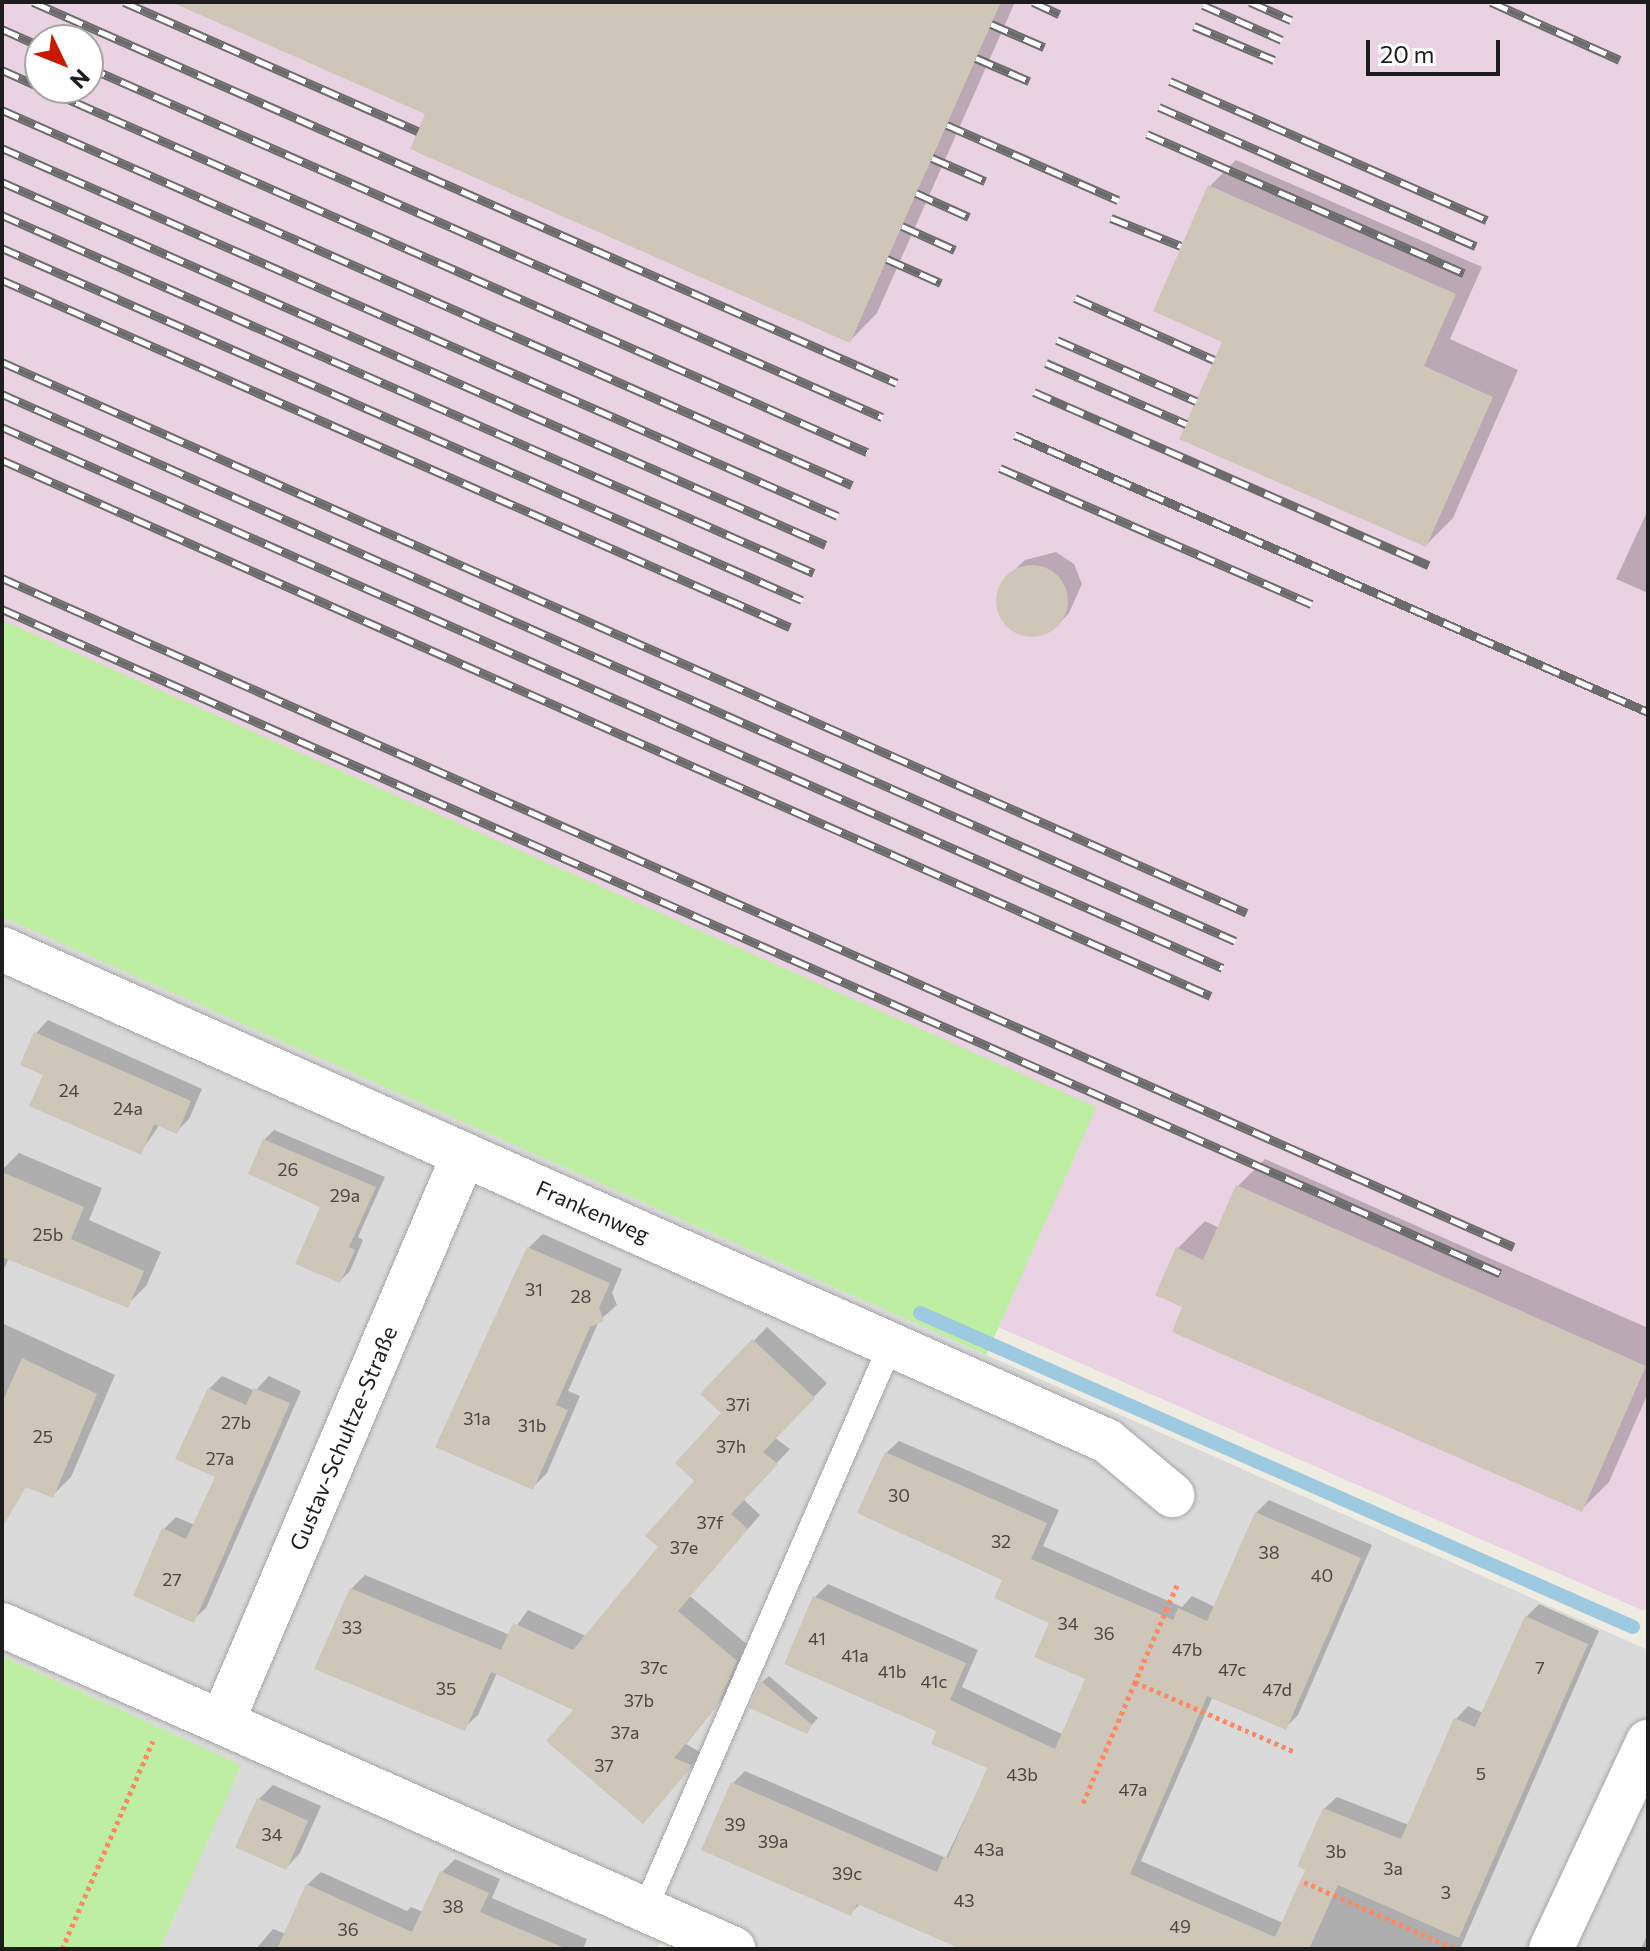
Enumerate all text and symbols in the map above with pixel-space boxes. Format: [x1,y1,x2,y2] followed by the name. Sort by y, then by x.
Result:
[24,24,104,104] north arrow
[1370,24,1504,74] scale bar
[1380,39,1434,68] text: 20 m
[65,64,96,95] text: N
[59,1079,79,1101] house number: 24
[113,1097,143,1119] house number: 24a
[278,1158,298,1180] house number: 26
[532,1174,654,1248] street label: Frankenweg
[330,1184,360,1206] house number: 29a
[33,1223,63,1245] house number: 25b
[525,1278,543,1300] house number: 31
[571,1285,591,1307] house number: 28
[284,1322,402,1554] street label: Gustav-Schultze-Straße
[726,1393,750,1415] house number: 37i
[463,1407,491,1429] house number: 31a
[221,1411,251,1433] house number: 27b
[518,1414,546,1436] house number: 31b
[33,1425,53,1447] house number: 25
[716,1435,746,1457] house number: 37h
[206,1447,234,1469] house number: 27a
[888,1484,910,1506] house number: 30
[697,1511,723,1533] house number: 37f
[991,1530,1011,1552] house number: 32
[670,1536,698,1558] house number: 37e
[1258,1541,1280,1563] house number: 38
[1311,1564,1333,1586] house number: 40
[162,1568,182,1590] house number: 27
[1057,1612,1079,1634] house number: 34
[342,1616,362,1638] house number: 33
[1093,1622,1115,1644] house number: 36
[808,1627,826,1649] house number: 41
[1172,1638,1202,1660] house number: 47b
[841,1644,869,1666] house number: 41a
[640,1656,668,1678] house number: 37c
[1535,1656,1545,1678] house number: 7
[1218,1658,1246,1680] house number: 47c
[878,1660,906,1682] house number: 41b
[921,1670,947,1692] house number: 41c
[436,1677,456,1699] house number: 35
[1262,1678,1292,1700] house number: 47d
[624,1689,654,1711] house number: 37b
[611,1721,639,1743] house number: 37a
[594,1754,614,1776] house number: 37
[1476,1762,1486,1784] house number: 5
[1006,1763,1038,1785] house number: 43b
[1118,1778,1148,1800] house number: 47a
[724,1813,746,1835] house number: 39
[261,1823,283,1845] house number: 34
[758,1830,788,1852] house number: 39a
[974,1838,1004,1860] house number: 43a
[1326,1840,1346,1862] house number: 3b
[1383,1857,1403,1879] house number: 3a
[832,1862,862,1884] house number: 39c
[1441,1881,1451,1903] house number: 3
[953,1889,975,1911] house number: 43
[442,1895,464,1917] house number: 38
[1169,1915,1191,1937] house number: 49
[337,1918,359,1940] house number: 36

